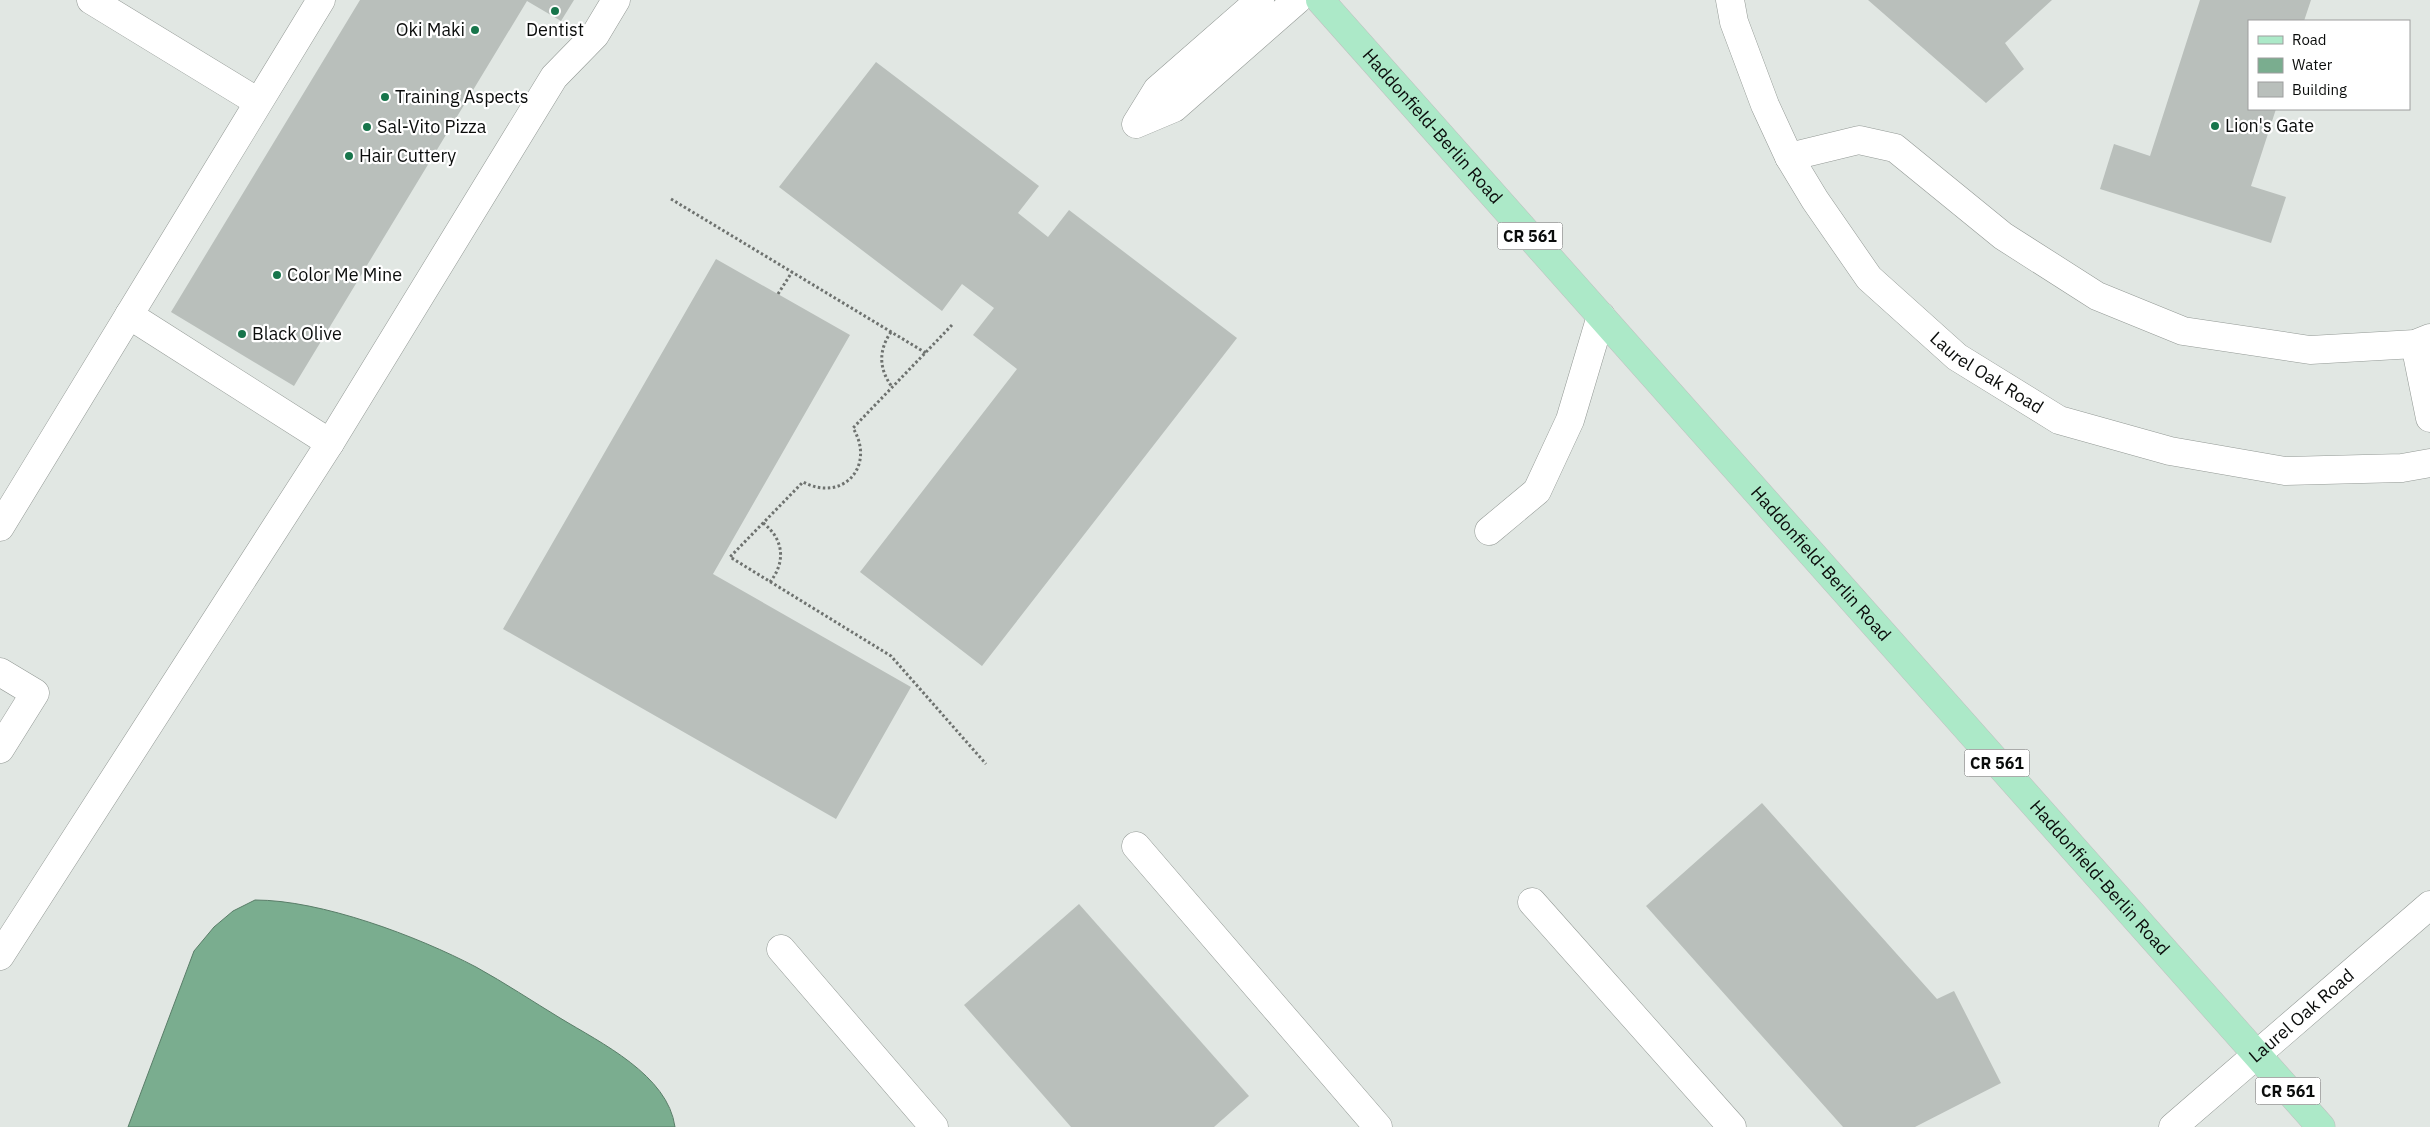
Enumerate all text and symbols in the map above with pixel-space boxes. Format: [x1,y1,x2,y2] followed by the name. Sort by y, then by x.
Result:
[549,5,561,17] marker: Dentist
[396,18,465,41] place label: Oki Maki
[526,18,584,41] place label: Dentist
[2248,20,2410,110] legend
[469,24,481,36] marker: Oki Maki
[2292,30,2327,49] text: Road
[1358,44,1508,208] street label: Haddonfield-Berlin Road
[2292,55,2333,74] text: Water
[2292,80,2347,99] text: Building
[395,85,529,108] place label: Training Aspects
[379,91,391,103] marker: Training Aspects
[2225,114,2314,137] place label: Lion's Gate
[377,115,487,138] place label: Sal-Vito Pizza
[2209,120,2221,132] marker: Lion's Gate
[361,121,373,133] marker: Sal-Vito Pizza
[359,144,456,167] place label: Hair Cuttery
[343,150,355,162] marker: Hair Cuttery
[1498,222,1562,250] road number: CR 561
[287,263,402,286] place label: Color Me Mine
[271,269,283,281] marker: Color Me Mine
[252,322,342,345] place label: Black Olive
[1925,326,2048,419] street label: Laurel Oak Road
[236,328,248,340] marker: Black Olive
[1746,481,1896,646] street label: Haddonfield-Berlin Road
[1964,750,2030,776] road number: CR 561
[2025,795,2175,960] street label: Haddonfield-Berlin Road
[2244,964,2359,1067] street label: Laurel Oak Road
[2256,1078,2320,1104] road number: CR 561

